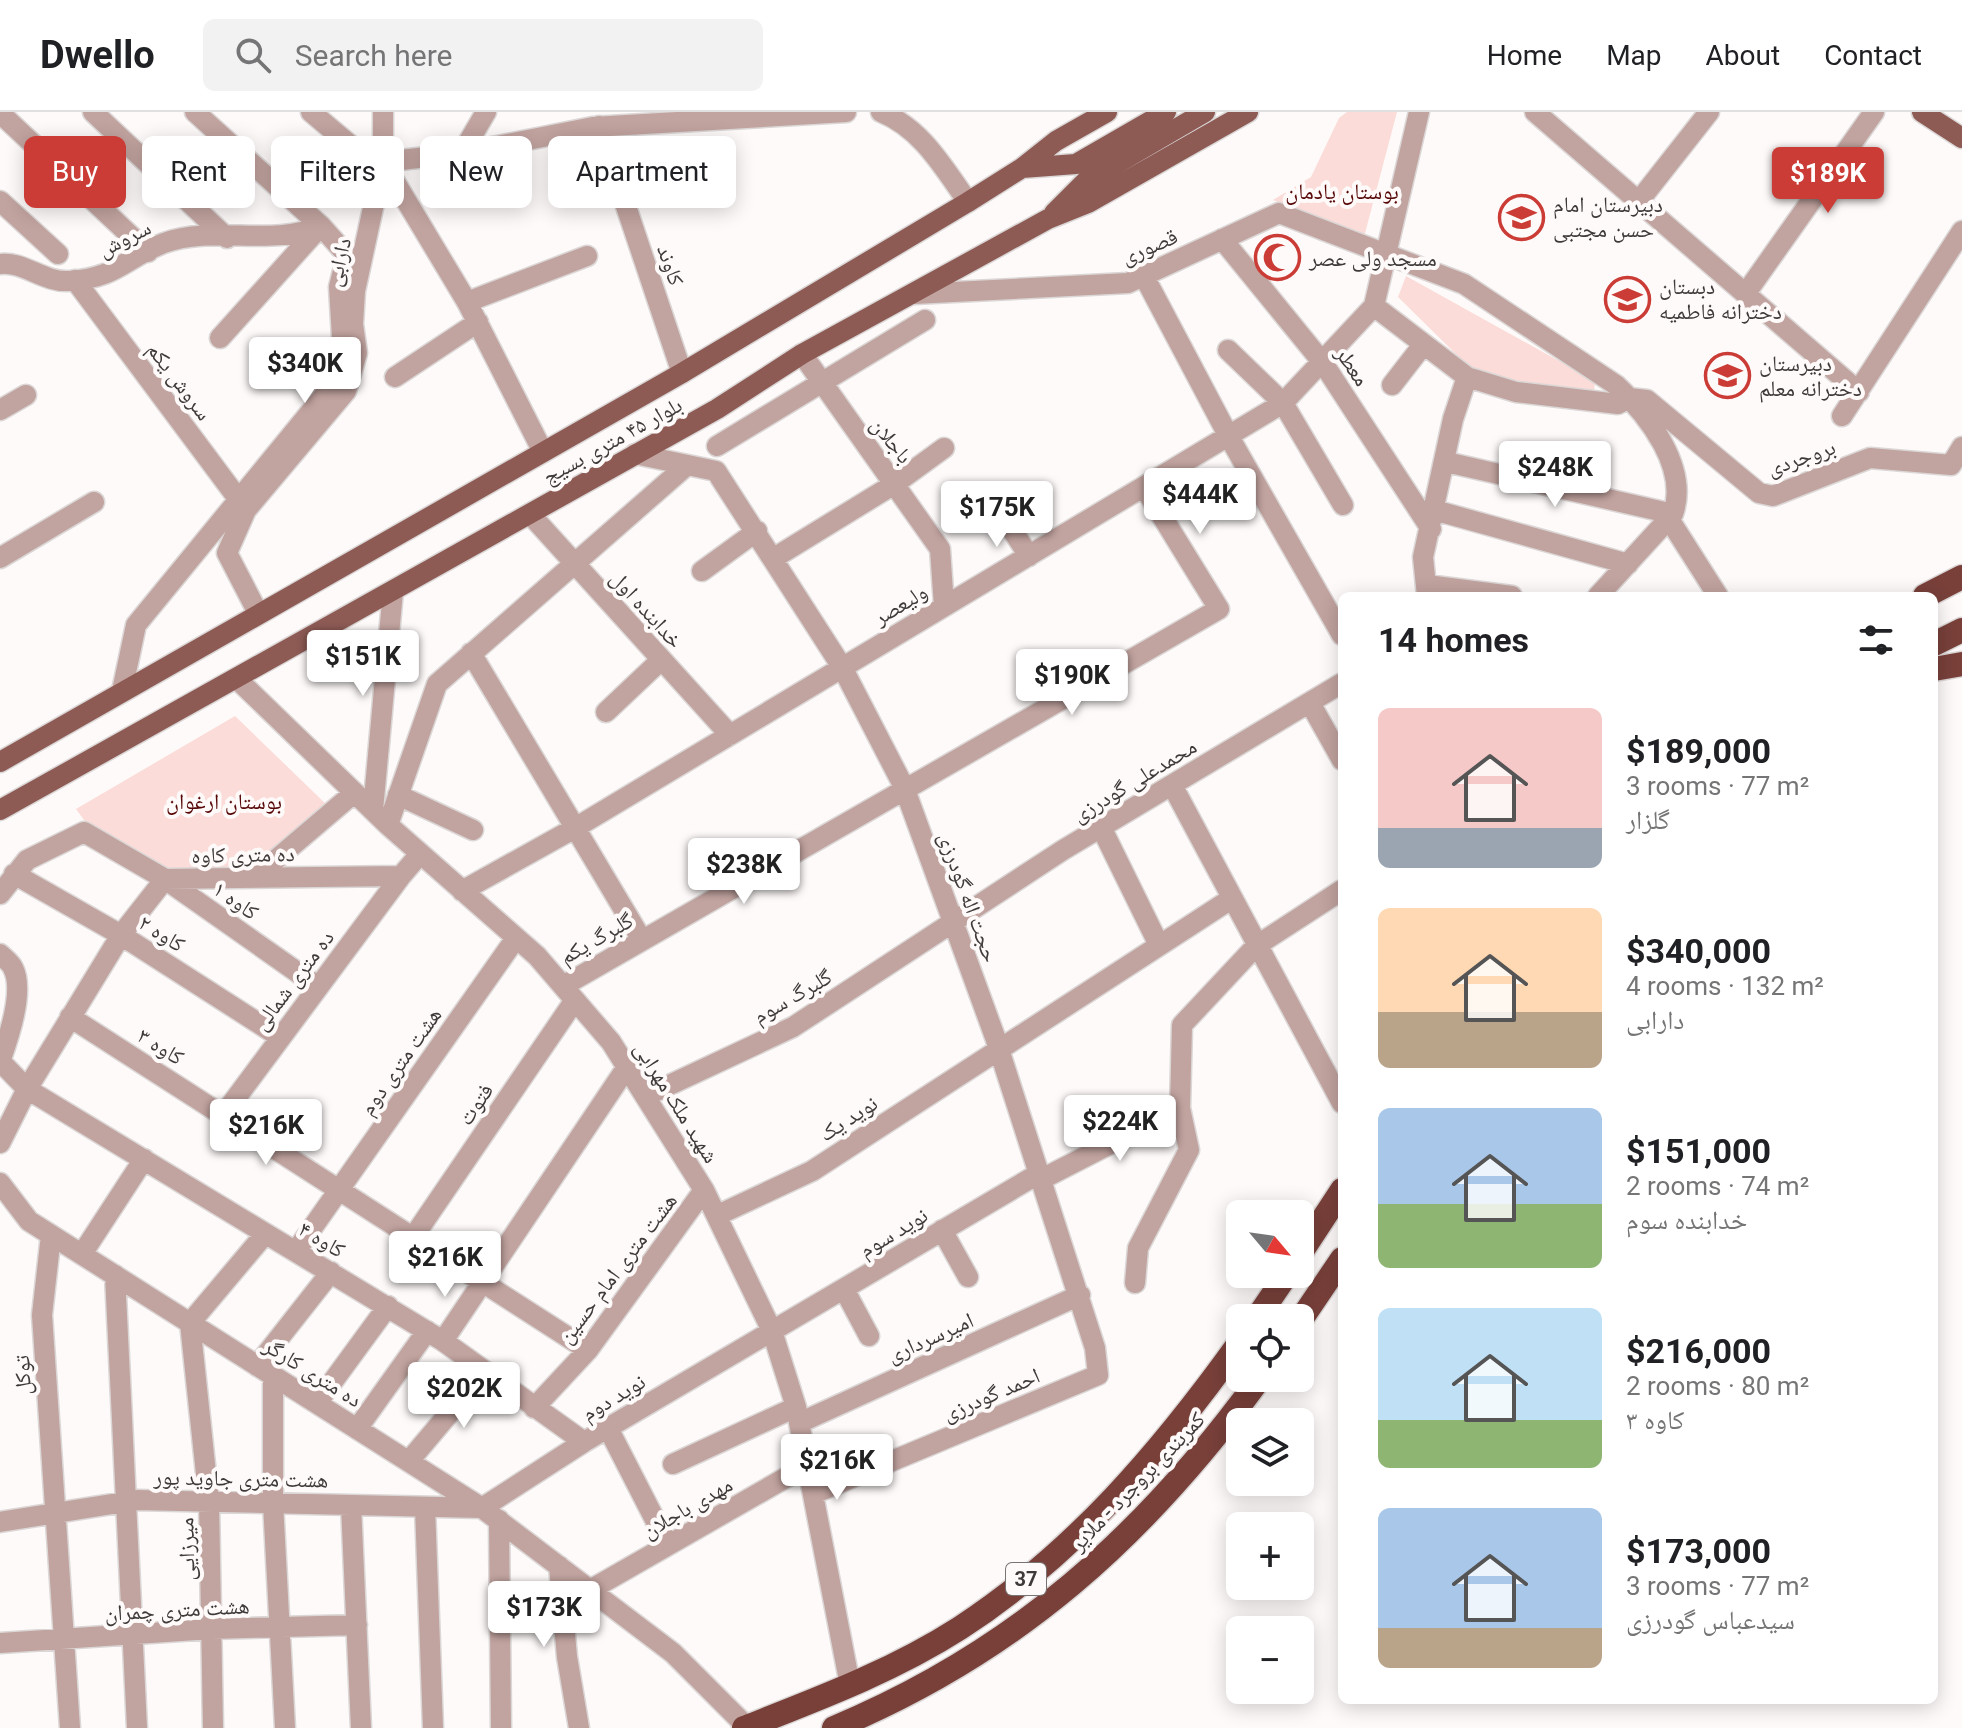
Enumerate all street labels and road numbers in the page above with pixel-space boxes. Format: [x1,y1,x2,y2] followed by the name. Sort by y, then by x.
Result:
[94,215,155,263] street label: سروش
[1117,223,1182,270] street label: قصوری
[321,235,357,289] street label: دارابی
[652,241,689,289] street label: کاوند
[141,338,217,426] street label: سروش یکم
[1330,341,1375,391] street label: معطر
[538,392,687,490] street label: بلوار ۴۵ متری بسیج
[865,412,918,469] street label: باجلان
[1764,434,1839,482] street label: بروجردی
[605,565,688,654] street label: خدابنده اول
[868,579,932,631] street label: ولیعصر
[1068,734,1201,828] street label: محمدعلی گودرزی
[933,829,1004,966] street label: حجت اله گودرزی
[191,841,295,869] street label: ده متری کاوه
[208,876,263,925] street label: کاوه ۱
[555,907,638,971] street label: گلبرگ یکم
[134,910,189,957] street label: کاوه ۲
[248,926,340,1036] street label: ده متری شمالی
[748,964,837,1031] street label: گلبرگ سوم
[354,1003,448,1121] street label: هشت متری دوم
[133,1023,188,1070] street label: کاوه ۳
[628,1037,724,1168] street label: شهید ملک مهرابی
[453,1079,498,1130] street label: فتوت
[814,1090,882,1146] street label: نوید یک
[553,1188,684,1350] street label: هشت متری امام حسین
[855,1202,933,1264] street label: نوید سوم
[294,1216,349,1263] street label: کاوه ۴
[883,1307,978,1368] street label: امیرسرداری
[258,1332,366,1413] street label: ده متری کارگر
[9,1354,37,1396] street label: توکل
[939,1363,1044,1427] street label: احمد گودرزی
[577,1369,651,1428] street label: نوید دوم
[1064,1407,1211,1557] street label: کمربندی بروجرد - ملایر
[152,1464,329,1494] street label: هشت متری جاوید پور
[638,1472,737,1544] street label: مهدی باجلان
[173,1517,201,1581] street label: میرزایی
[1006,1563,1046,1595] road number: 37
[104,1593,250,1627] street label: هشت متری چمران

